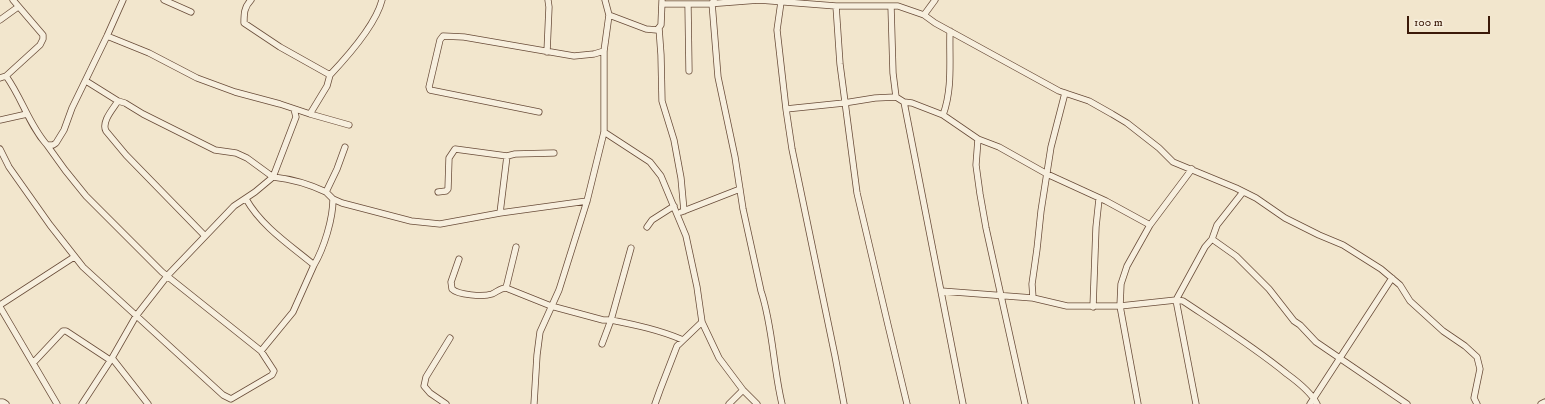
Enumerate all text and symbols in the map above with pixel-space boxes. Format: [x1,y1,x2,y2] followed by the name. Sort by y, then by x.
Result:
[1409,8,1492,34] scale bar
[1414,15,1443,30] text: 100 m

